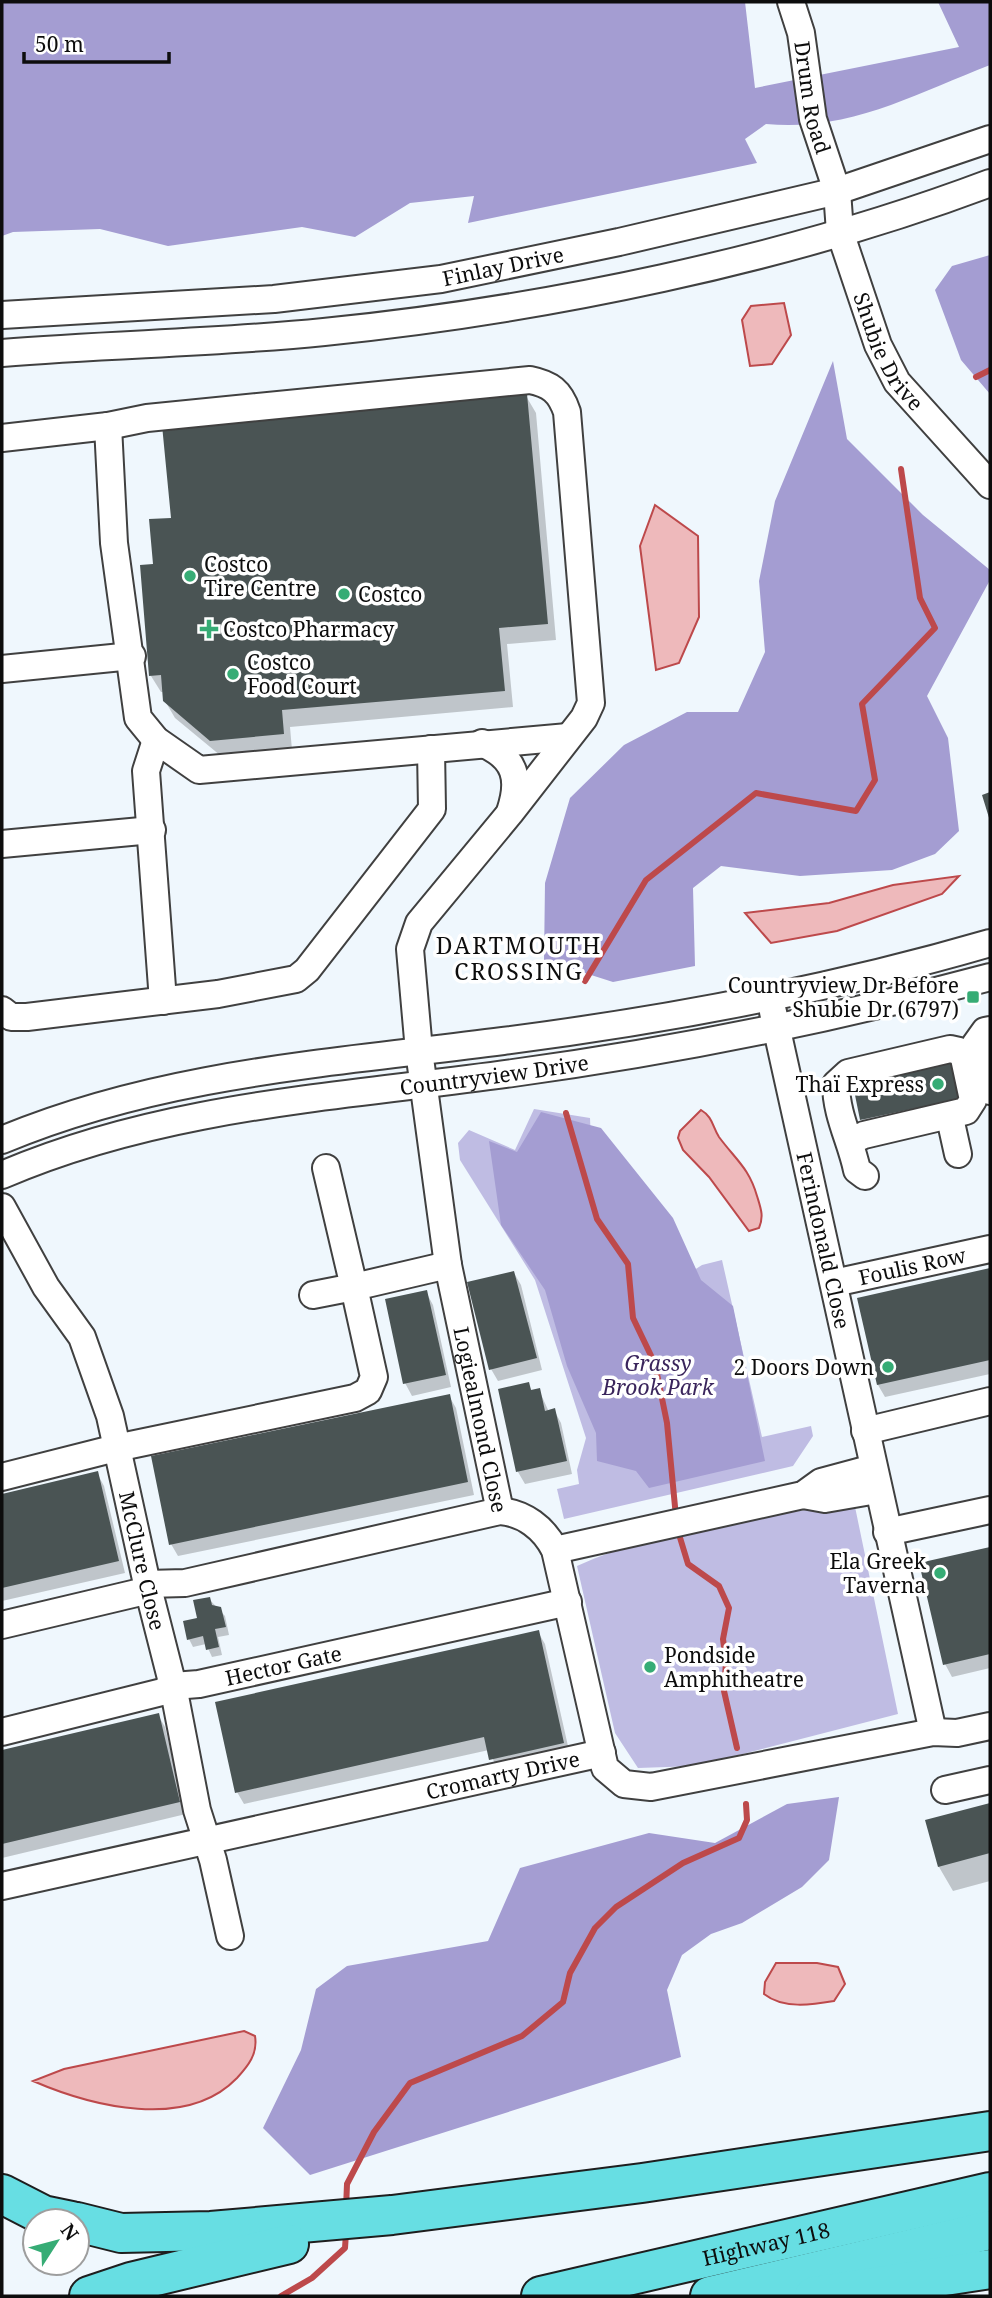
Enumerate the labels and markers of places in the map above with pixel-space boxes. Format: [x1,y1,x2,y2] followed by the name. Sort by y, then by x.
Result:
[204,550,316,602] place label: Costco Tire Centre
[182,568,198,584] marker: Costco Tire Centre
[358,580,422,608] place label: Costco
[336,586,352,602] marker: Costco
[223,615,395,643] place label: Costco Pharmacy
[201,621,217,637] marker: Costco Pharmacy
[247,648,357,700] place label: Costco Food Court
[225,666,241,682] marker: Costco Food Court
[728,971,959,1023] place label: Countryview Dr Before Shubie Dr (6797)
[965,989,981,1005] marker: Countryview Dr Before Shubie Dr (6797)
[796,1070,924,1098] place label: Thaï Express
[930,1076,946,1092] marker: Thaï Express
[733,1353,874,1381] place label: 2 Doors Down
[880,1359,896,1375] marker: 2 Doors Down
[829,1547,927,1599] place label: Ela Greek Taverna
[932,1565,948,1581] marker: Ela Greek Taverna
[664,1641,804,1693] place label: Pondside Amphitheatre
[642,1659,658,1675] marker: Pondside Amphitheatre

